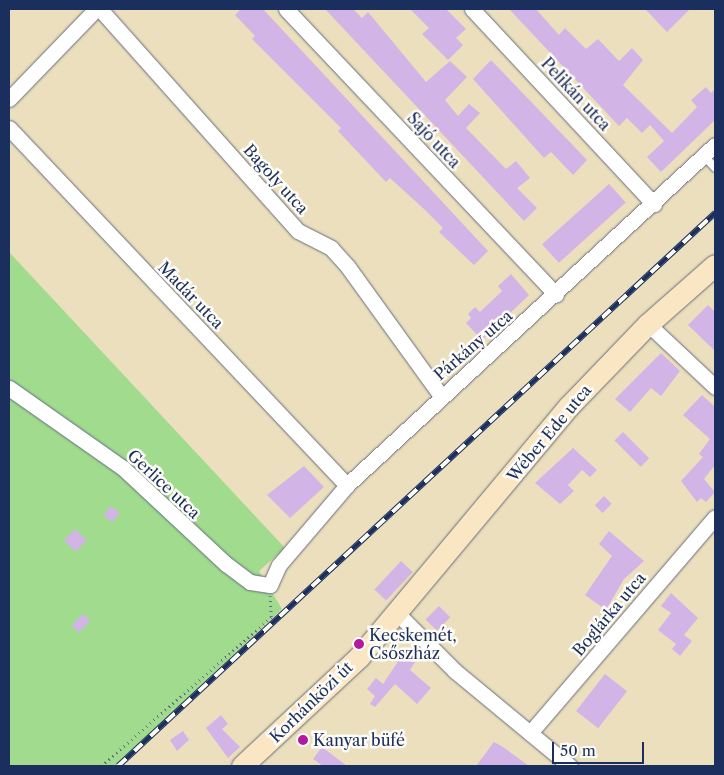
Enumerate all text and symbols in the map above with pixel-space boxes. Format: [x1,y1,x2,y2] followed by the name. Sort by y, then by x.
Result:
[537,54,615,134] street label: Pelikán utca
[403,108,465,172] street label: Sajó utca
[239,140,313,218] street label: Bagoly utca
[154,257,228,333] street label: Madár utca
[430,306,516,384] street label: Párkány utca
[503,380,595,486] street label: Wéber Ede utca
[124,446,204,522] street label: Gerlice utca
[568,568,650,660] street label: Boglárka utca
[369,625,457,663] place label: Kecskemét, Csőszház
[353,638,365,650] marker: Kecskemét, Csőszház
[265,658,357,746] street label: Korhánközi út
[313,730,405,750] place label: Kanyar büfé
[554,732,646,764] scale bar
[297,734,309,746] marker: Kanyar büfé
[560,741,596,760] text: 50 m

